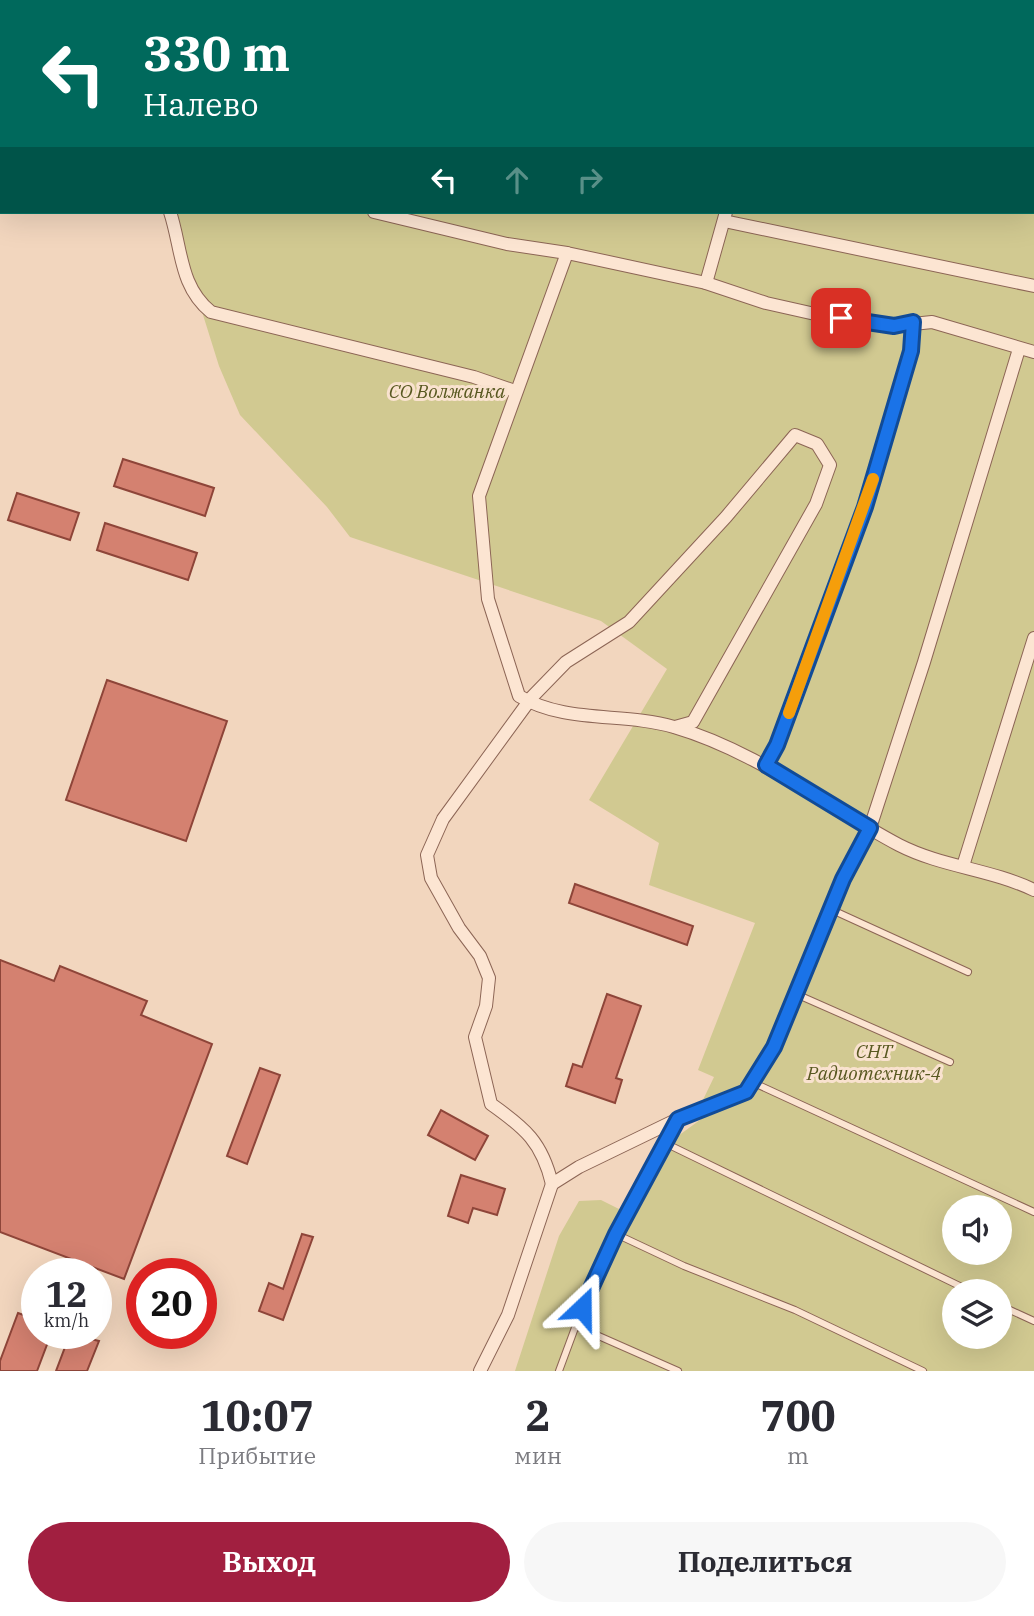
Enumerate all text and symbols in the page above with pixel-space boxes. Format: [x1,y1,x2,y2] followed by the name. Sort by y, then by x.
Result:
[143,21,290,84] text: 330 m
[28,28,119,119] icon: left
[143,83,259,125] text: Налево
[425,161,463,199] icon: left
[498,161,536,199] icon: ahead
[571,161,609,199] icon: right
[811,288,871,348] pin
[822,299,860,337] icon: arrive
[389,379,506,403] park label: СО Волжанка
[806,1039,941,1085] park label: СНТ Радиотехник-4
[942,1195,1012,1349] map controls
[942,1195,1012,1265] button: sound
[126,1258,217,1349] speed limit sign: 20
[45,1271,88,1317] text: 12
[545,1271,619,1345] position arrow
[942,1279,1012,1349] button: layers
[44,1309,89,1332] text: km/h
[200,1388,314,1443] text: 10:07
[526,1388,551,1443] text: 2
[760,1388,836,1443] text: 700
[198,1440,316,1470] text: Прибытие
[514,1440,562,1470] text: мин
[787,1440,809,1470] text: m
[28,1522,510,1602] button: Выход
[524,1522,1006,1602] button: Поделиться

